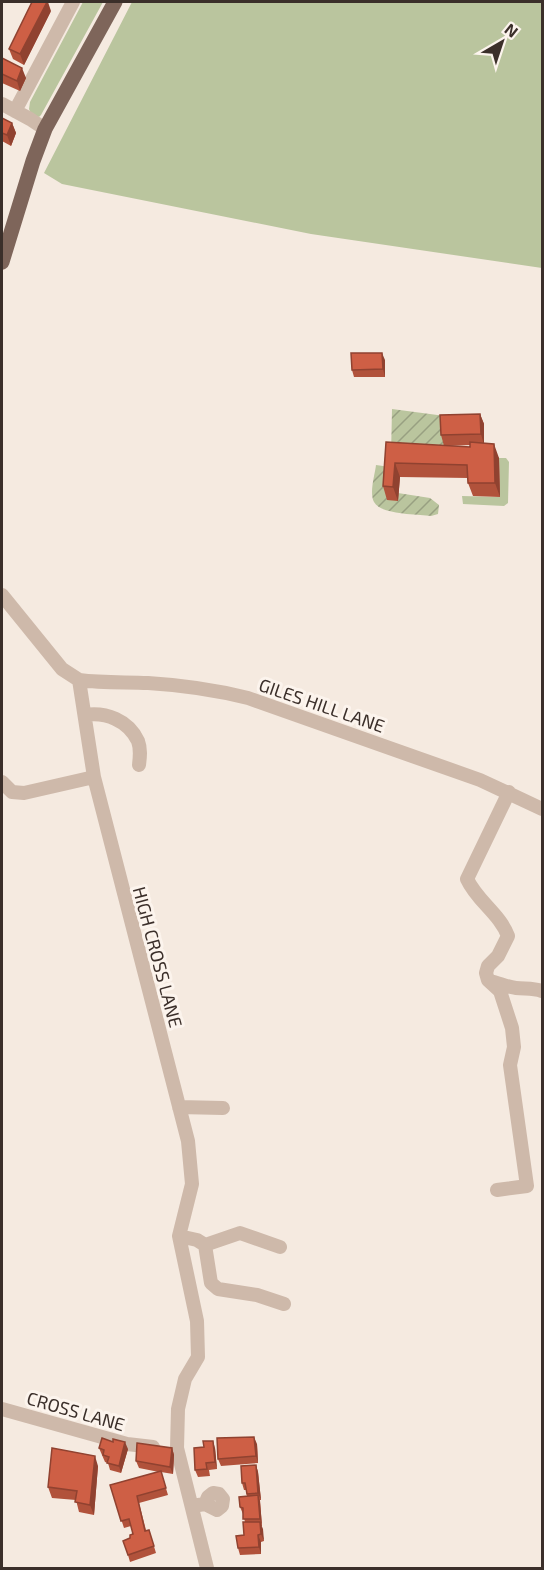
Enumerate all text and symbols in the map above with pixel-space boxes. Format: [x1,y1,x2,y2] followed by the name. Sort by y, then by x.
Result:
[472,12,532,72] north arrow
[501,19,522,41] text: N
[256,673,388,737] street label: GILES HILL LANE
[129,884,187,1030] street label: HIGH CROSS LANE
[24,1387,128,1435] street label: CROSS LANE

